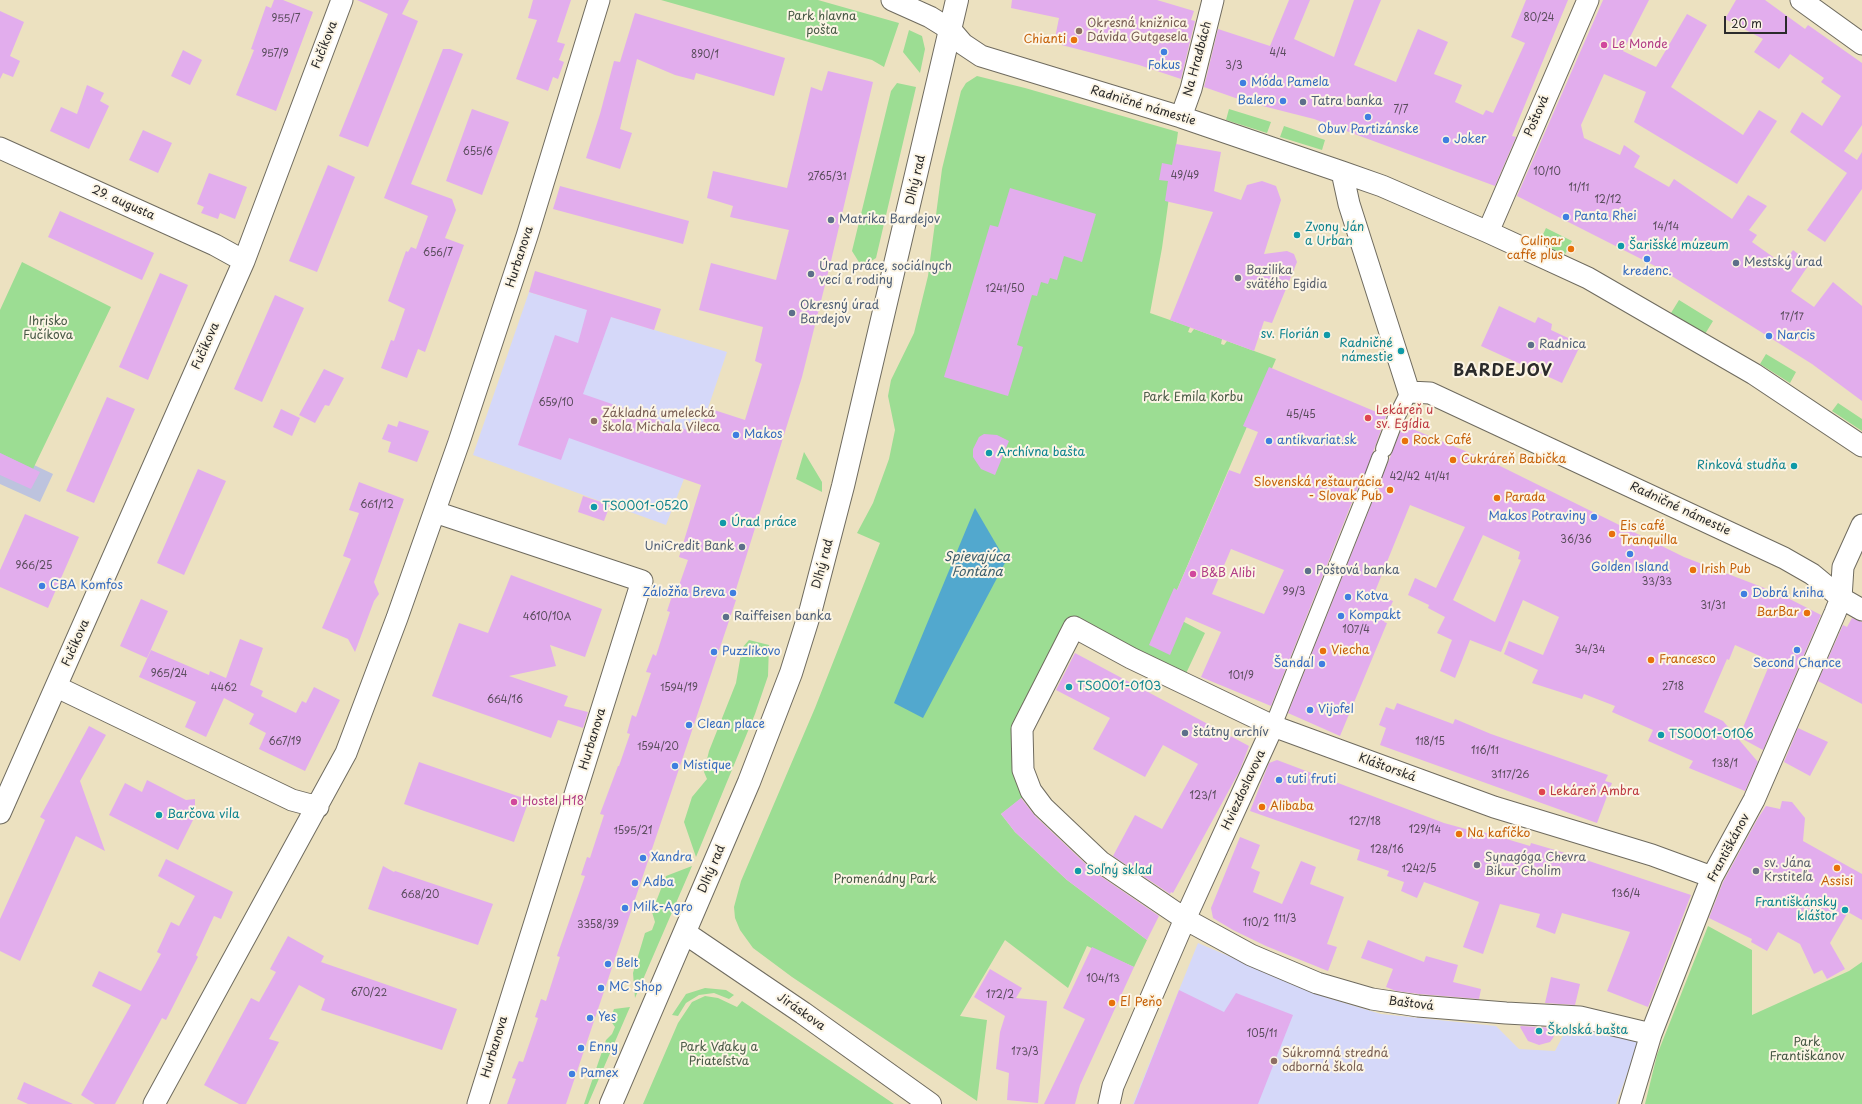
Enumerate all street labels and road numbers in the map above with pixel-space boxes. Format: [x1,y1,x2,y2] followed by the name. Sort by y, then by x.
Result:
[309,19,341,71] street label: Fučíkova
[1181,20,1215,98] street label: Na Hradbách
[1089,83,1197,129] street label: Radničné námestie
[1522,93,1552,139] street label: Poštová
[903,154,929,206] street label: Dlhý rad
[89,183,157,223] street label: 29. augusta
[503,225,537,289] street label: Hurbanova
[189,320,223,372] street label: Fučíkova
[1627,479,1733,539] street label: Radničné námestie
[809,538,837,590] street label: Dlhý rad
[59,617,93,669] street label: Fučíkova
[577,706,609,772] street label: Hurbanova
[1219,748,1269,832] street label: Hviezdoslavova
[1356,751,1418,785] street label: Kláštorská
[1705,812,1753,884] street label: Františkánov
[695,843,729,895] street label: Dlhý rad
[774,990,828,1034] street label: Jiráskova
[1388,994,1434,1014] street label: Baštová
[479,1014,511,1080] street label: Hurbanova

